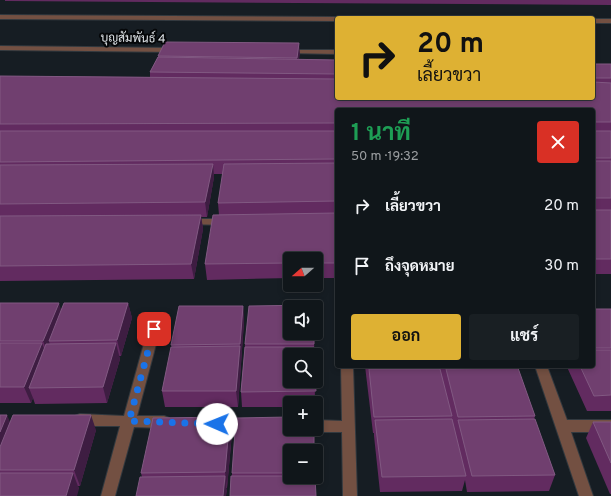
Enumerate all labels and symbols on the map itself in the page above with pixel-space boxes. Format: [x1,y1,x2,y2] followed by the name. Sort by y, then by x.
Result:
[100,29,166,48] street label: บุญสัมพันธ์ 4
[283,252,323,292] north arrow
[137,312,171,346] pin
[196,403,238,445] position arrow

